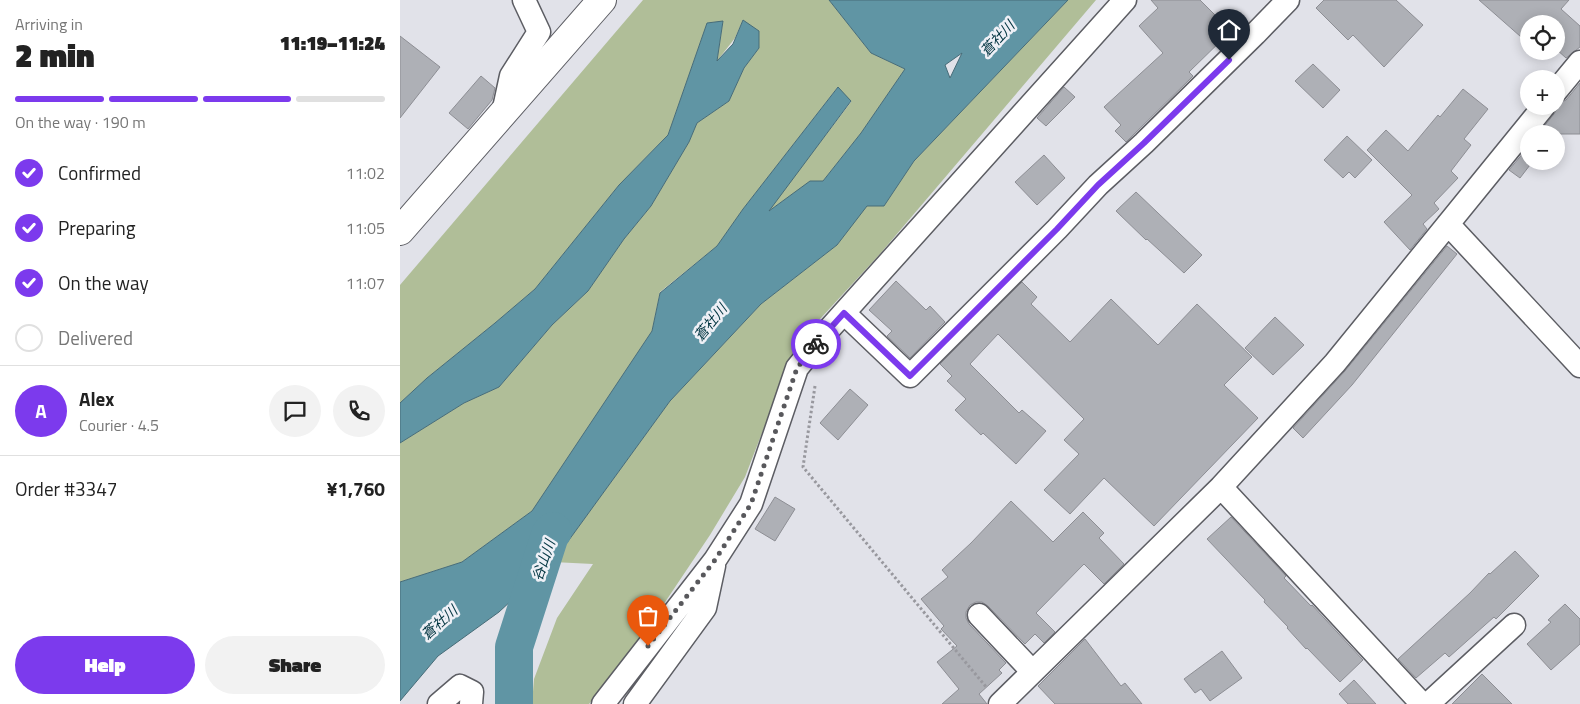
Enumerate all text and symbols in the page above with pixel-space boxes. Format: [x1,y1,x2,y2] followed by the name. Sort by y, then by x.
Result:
[1208,9,1250,60] pin
[15,12,83,36] text: Arriving in
[975,14,1020,61] water label: 蒼社川
[1520,15,1565,170] map controls
[1520,15,1565,60] button: locate
[1215,16,1243,44] icon: home
[280,28,385,57] text: 11:19–11:24
[15,31,95,79] text: 2 min
[1520,70,1565,115] button: +
[15,110,146,134] text: On the way · 190 m
[1520,125,1565,170] button: −
[58,158,141,187] text: Confirmed
[15,159,43,187] icon: check
[346,161,385,185] text: 11:02
[58,213,135,242] text: Preparing
[15,214,43,242] icon: check
[346,216,385,240] text: 11:05
[58,268,149,297] text: On the way
[15,269,43,297] icon: check
[346,271,385,295] text: 11:07
[689,298,733,345] water label: 蒼社川
[791,319,841,369] courier
[58,323,133,352] text: Delivered
[802,330,830,358] icon: bike
[79,384,114,413] text: Alex
[269,385,321,437] button: chat
[333,385,385,437] button: phone
[35,396,47,425] text: A
[79,413,159,437] text: Courier · 4.5
[15,474,117,503] text: Order #3347
[327,474,385,503] text: ¥1,760
[526,535,560,583] water label: 谷山川
[627,595,669,646] pin
[416,599,463,644] water label: 蒼社川
[634,602,662,630] icon: bag
[15,636,195,694] button: Help
[205,636,385,694] button: Share

